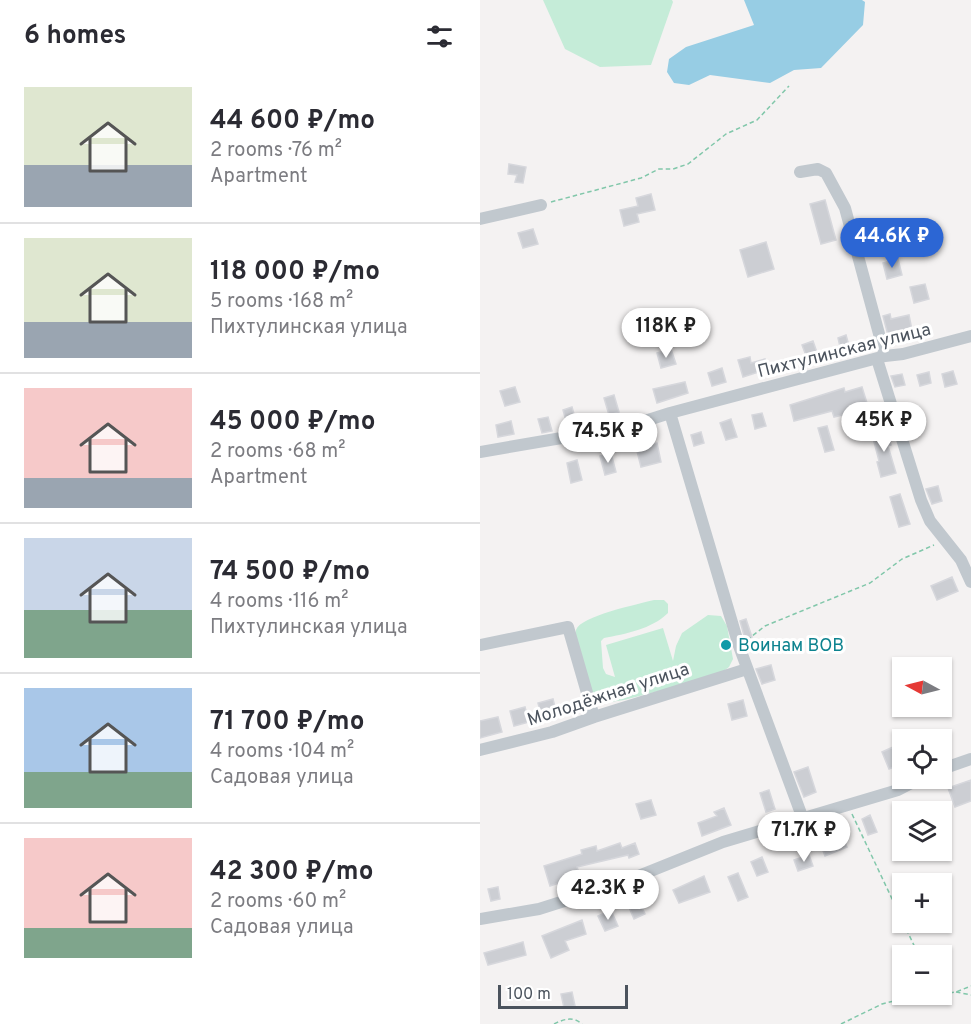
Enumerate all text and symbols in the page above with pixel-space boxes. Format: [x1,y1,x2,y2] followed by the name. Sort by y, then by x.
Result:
[24,20,126,53] text: 6 homes
[423,20,456,53] icon: filters
[210,105,375,138] text: 44 600 ₽/mo
[72,111,144,183] icon: home
[210,138,342,164] text: 2 rooms · 76 m²
[210,164,308,190] text: Apartment
[837,218,947,269] pin: 44.6K ₽
[854,224,930,250] text: 44.6K ₽
[210,256,380,289] text: 118 000 ₽/mo
[72,262,144,334] icon: home
[210,289,353,315] text: 5 rooms · 168 m²
[617,308,715,359] pin: 118K ₽
[636,314,696,340] text: 118K ₽
[210,315,408,341] text: Пихтулинская улица
[755,319,933,384] street label: Пихтулинская улица
[842,402,926,453] pin: 45K ₽
[210,406,375,439] text: 45 000 ₽/mo
[855,408,913,434] text: 45K ₽
[72,412,144,484] icon: home
[553,413,663,464] pin: 74.5K ₽
[572,419,644,445] text: 74.5K ₽
[210,439,346,465] text: 2 rooms · 68 m²
[210,465,308,491] text: Apartment
[210,556,370,589] text: 74 500 ₽/mo
[72,562,144,634] icon: home
[210,589,348,615] text: 4 rooms · 116 m²
[210,615,408,641] text: Пихтулинская улица
[738,635,844,658] place label: Воинам ВОВ
[719,638,733,652] marker: Воинам ВОВ
[892,657,952,717] north arrow
[892,657,952,1005] map controls
[524,658,692,732] street label: Молодёжная улица
[210,706,364,739] text: 71 700 ₽/mo
[72,712,144,784] icon: home
[892,729,952,789] button: locate
[210,739,354,765] text: 4 rooms · 104 m²
[210,765,354,791] text: Садовая улица
[892,801,952,861] button: layers
[749,812,859,863] pin: 71.7K ₽
[771,818,837,844] text: 71.7K ₽
[210,856,373,889] text: 42 300 ₽/mo
[72,862,144,934] icon: home
[553,870,663,921] pin: 42.3K ₽
[892,873,952,933] button: +
[571,876,645,902] text: 42.3K ₽
[210,889,346,915] text: 2 rooms · 60 m²
[210,915,354,941] text: Садовая улица
[892,945,952,1005] button: −
[498,982,628,1010] scale bar
[507,985,551,1005] text: 100 m

